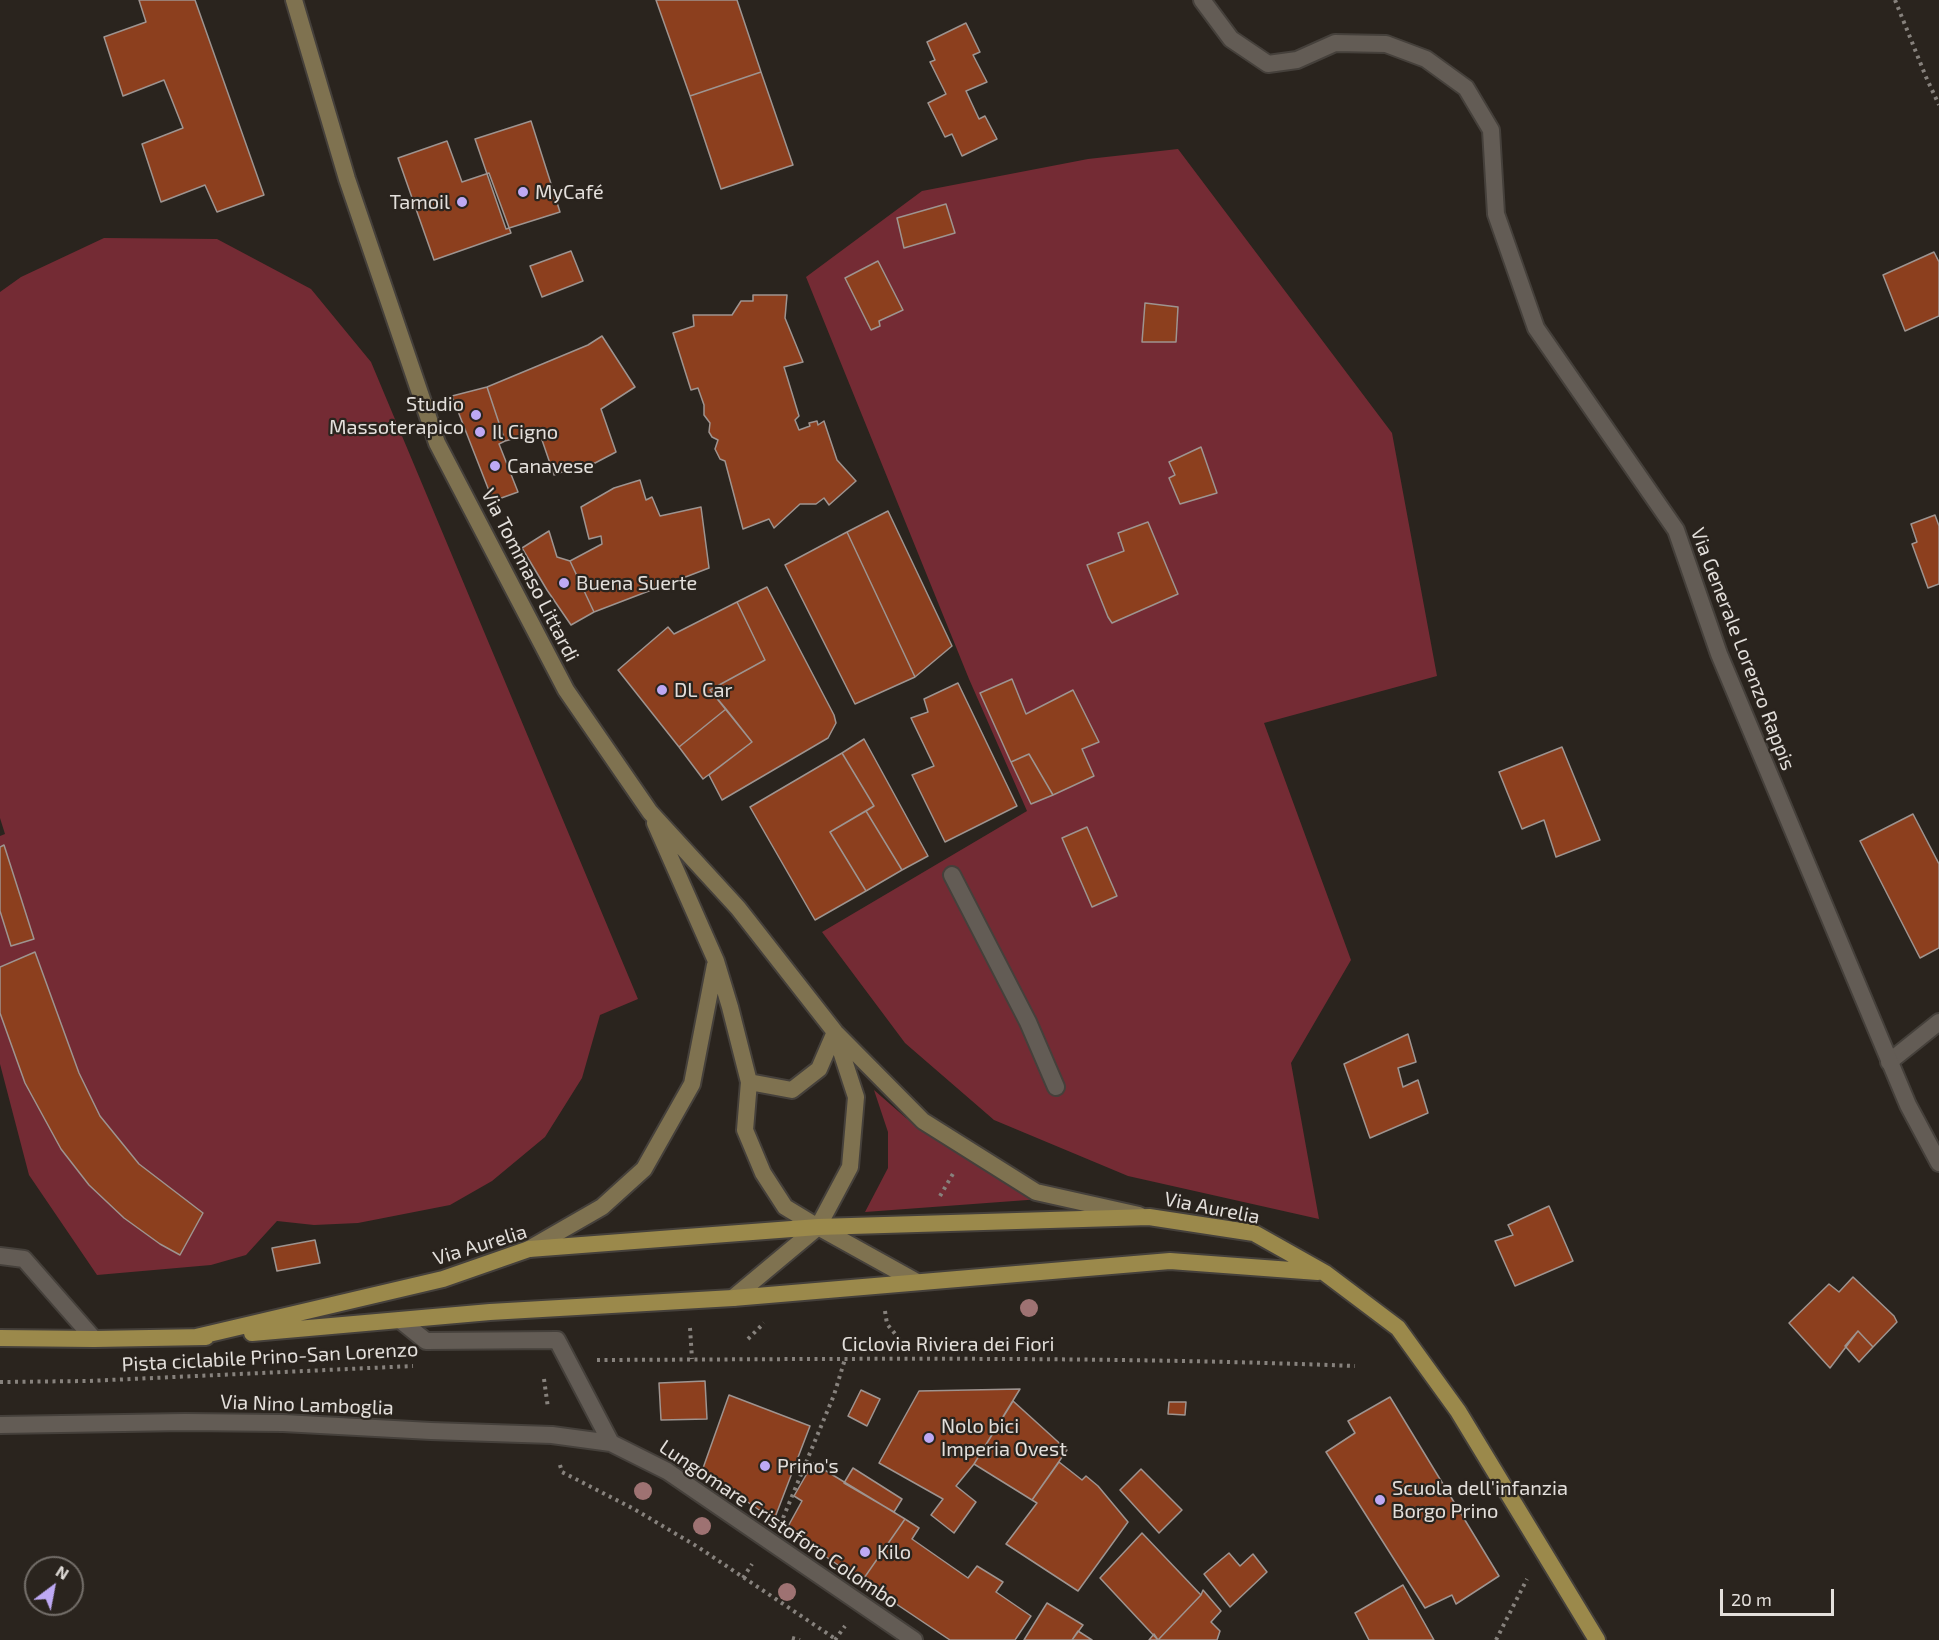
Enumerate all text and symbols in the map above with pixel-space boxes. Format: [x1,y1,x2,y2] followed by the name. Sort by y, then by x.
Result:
[535,180,604,204] place label: MyCafé
[516,185,530,199] marker: MyCafé
[390,190,450,214] place label: Tamoil
[455,195,469,209] marker: Tamoil
[329,392,464,439] place label: Studio Massoterapico
[469,408,483,422] marker: Studio Massoterapico
[492,420,558,444] place label: Il Cigno
[473,425,487,439] marker: Il Cigno
[507,454,594,478] place label: Canavese
[488,459,502,473] marker: Canavese
[476,484,584,666] street label: Via Tommaso Littardi
[1686,524,1800,774] street label: Via Generale Lorenzo Rappis
[576,571,697,595] place label: Buena Suerte
[557,576,571,590] marker: Buena Suerte
[674,678,732,702] place label: DL Car
[655,683,669,697] marker: DL Car
[1162,1187,1262,1229] street label: Via Aurelia
[430,1219,530,1271] street label: Via Aurelia
[841,1332,1055,1356] street label: Ciclovia Riviera dei Fiori
[121,1337,419,1377] street label: Pista ciclabile Prino-San Lorenzo
[220,1390,394,1420] street label: Via Nino Lamboglia
[941,1414,1067,1461] place label: Nolo bici Imperia Ovest
[922,1431,936,1445] marker: Nolo bici Imperia Ovest
[655,1435,903,1613] street label: Lungomare Cristoforo Colombo
[777,1454,839,1478] place label: Prino's
[758,1459,772,1473] marker: Prino's
[1392,1476,1568,1523] place label: Scuola dell'infanzia Borgo Prino
[1373,1493,1387,1507] marker: Scuola dell'infanzia Borgo Prino
[877,1540,911,1564] place label: Kilo
[858,1545,872,1559] marker: Kilo
[24,1556,84,1616] north arrow
[53,1561,73,1583] text: N
[1723,1577,1837,1615] scale bar
[1731,1588,1772,1610] text: 20 m

